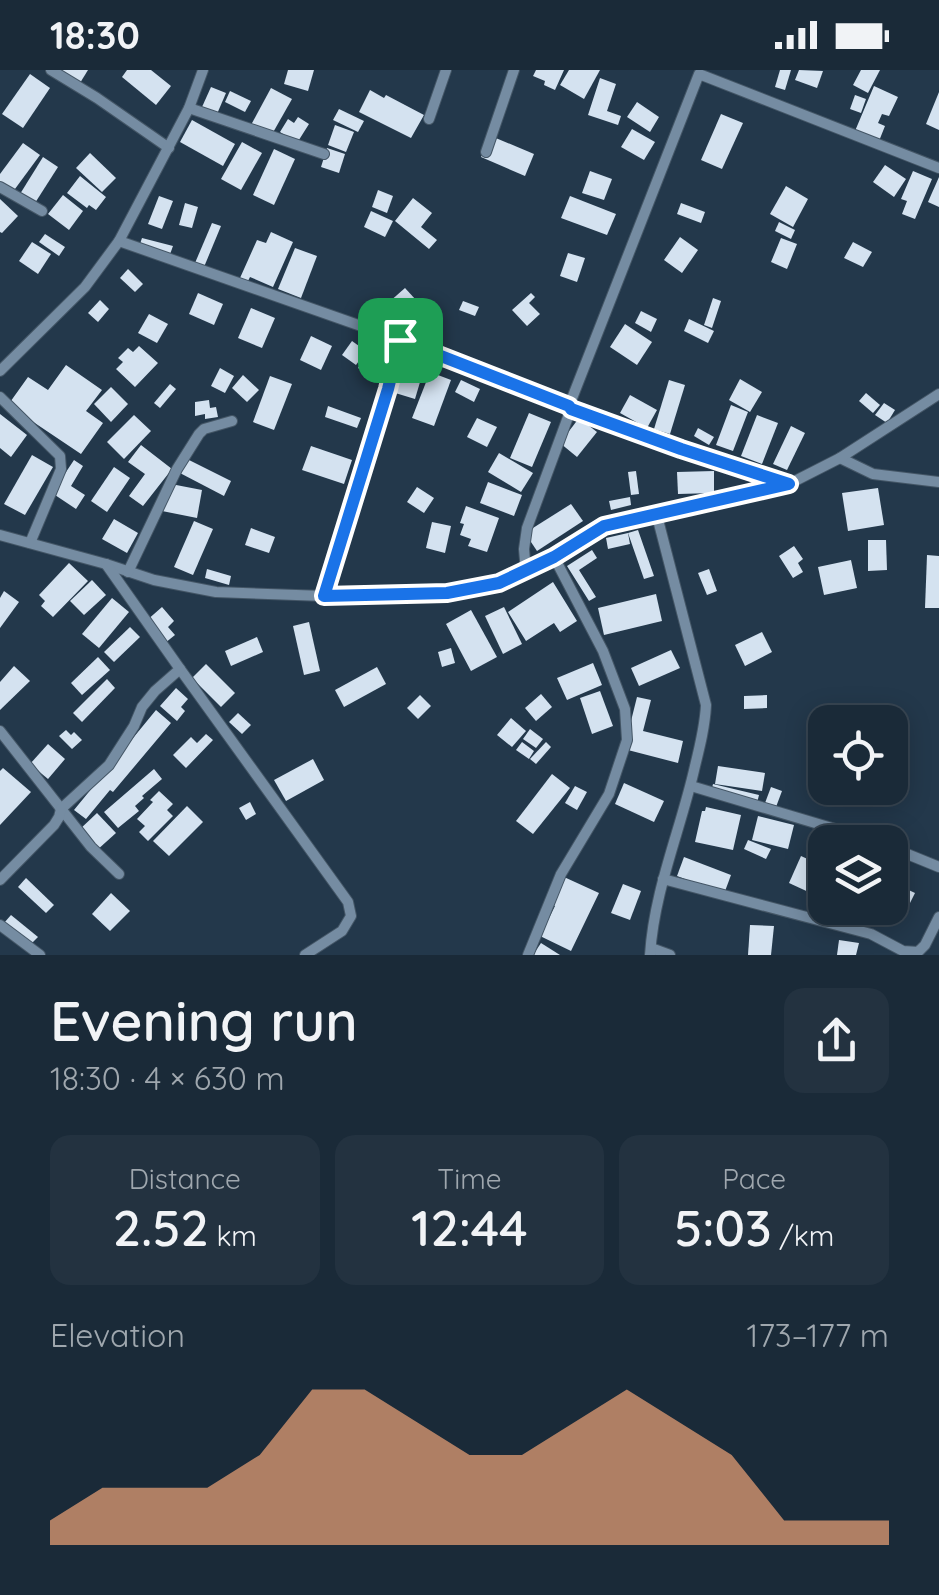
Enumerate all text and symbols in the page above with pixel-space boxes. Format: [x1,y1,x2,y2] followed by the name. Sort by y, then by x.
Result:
[50,11,140,59] text: 18:30
[358,298,443,383] pin
[373,313,428,368] icon: arrive
[808,705,908,925] map controls
[808,705,908,805] button: locate
[808,825,908,925] button: layers
[50,986,358,1055] text: Evening run
[784,988,889,1093] button: share
[50,1058,285,1098] text: 18:30 · 4 × 630 m
[129,1161,241,1196] text: Distance
[437,1161,502,1196] text: Time
[722,1161,786,1196] text: Pace
[113,1196,209,1259] text: 2.52
[411,1196,528,1259] text: 12:44
[674,1196,772,1259] text: 5:03
[209,1218,257,1253] text: km
[772,1218,834,1253] text: /km
[50,1315,185,1355] text: Elevation
[747,1315,889,1355] text: 173–177 m

